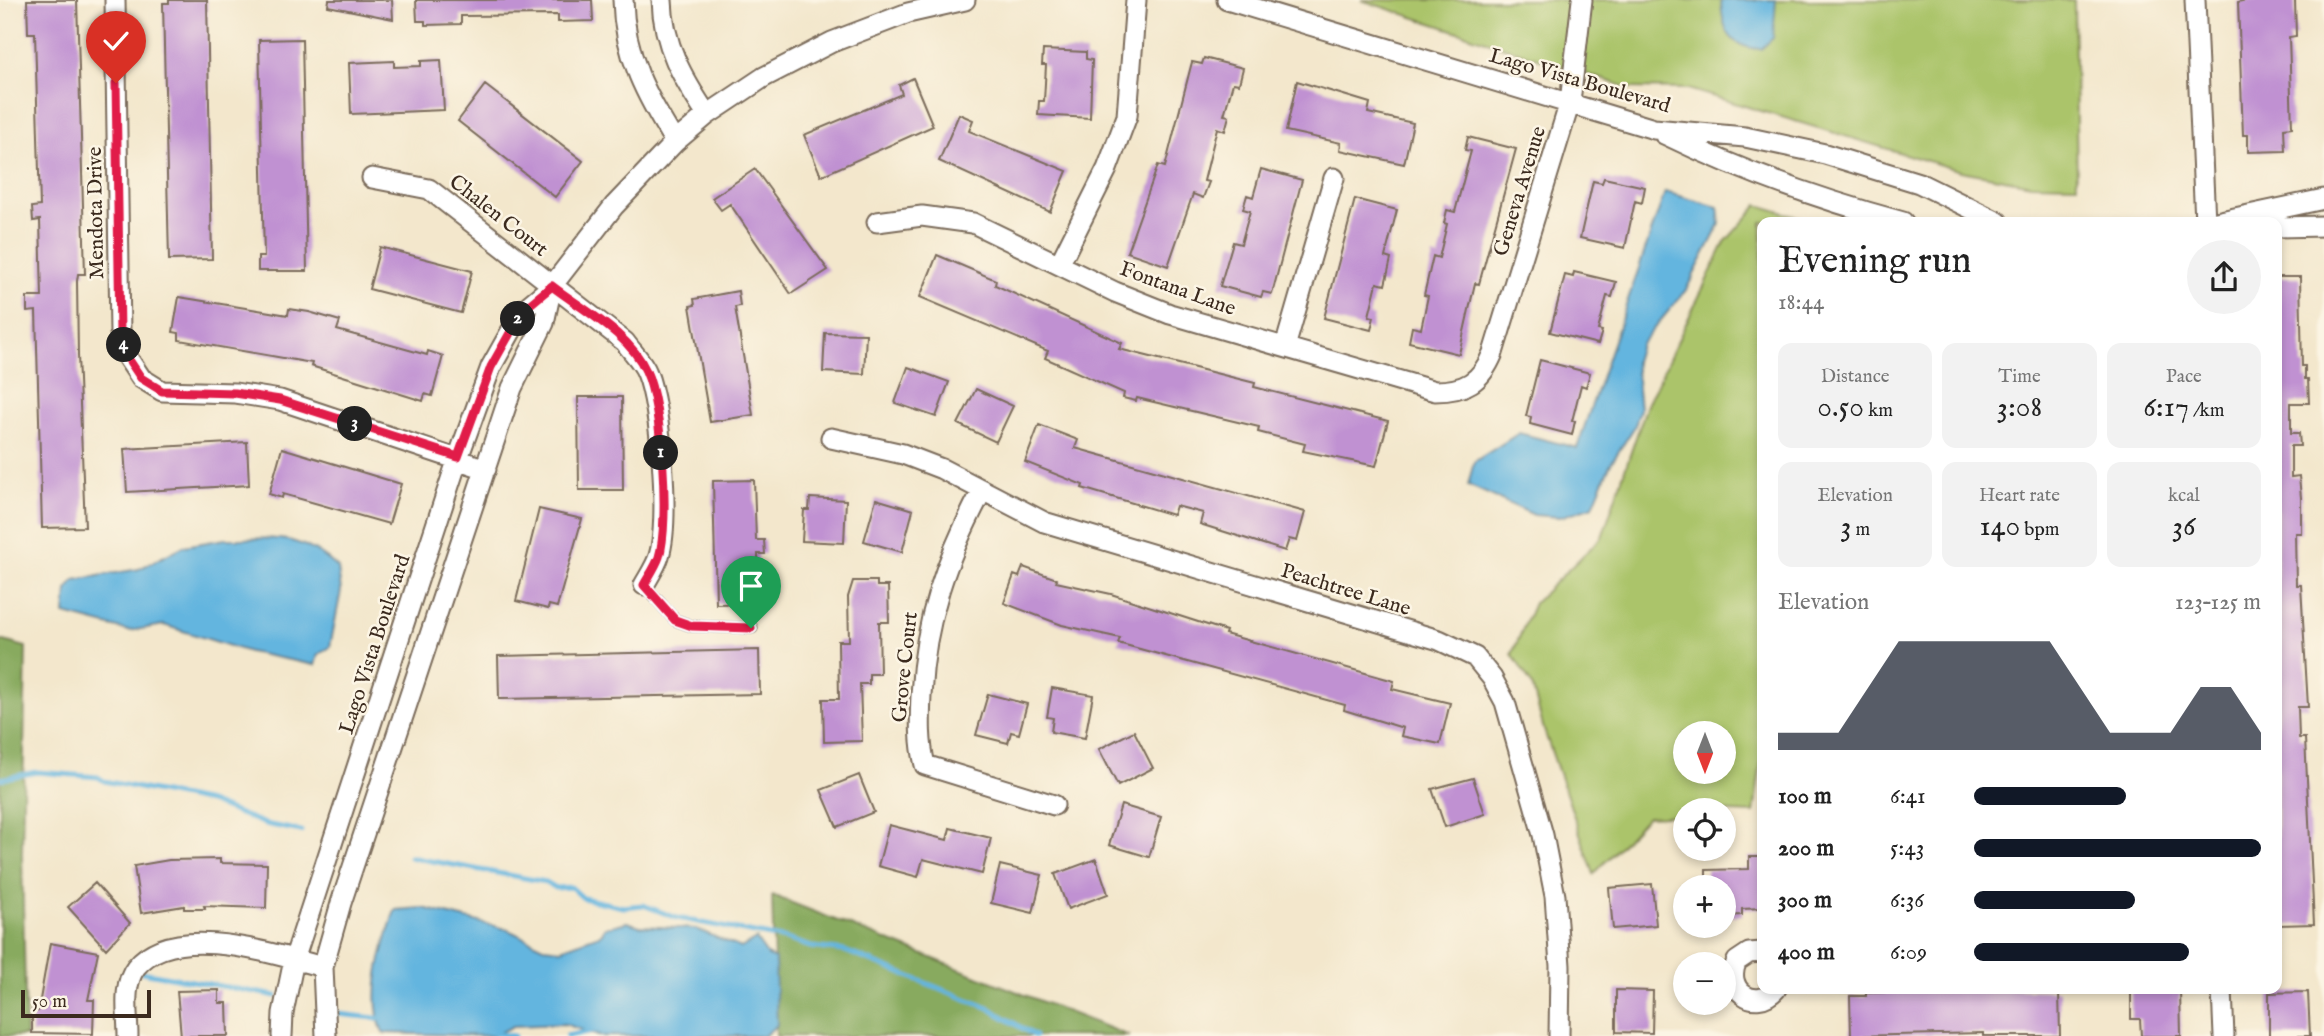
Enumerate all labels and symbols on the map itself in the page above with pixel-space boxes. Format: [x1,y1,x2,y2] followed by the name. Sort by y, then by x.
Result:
[86,11,146,83] pin
[1486,43,1674,120] street label: Lago Vista Boulevard
[1488,123,1553,260] street label: Geneva Avenue
[82,146,111,280] street label: Mendota Drive
[443,169,553,263] street label: Chalen Court
[1116,256,1240,323] street label: Fontana Lane
[500,302,536,336] pin: 2
[106,328,142,362] pin: 4
[338,406,372,442] pin: 3
[644,435,678,470] pin: 1
[334,550,417,738] street label: Lago Vista Boulevard
[721,556,781,628] pin
[1277,558,1414,623] street label: Peachtree Lane
[886,611,925,724] street label: Grove Court
[1673,721,1736,784] north arrow
[21,987,150,1019] scale bar

